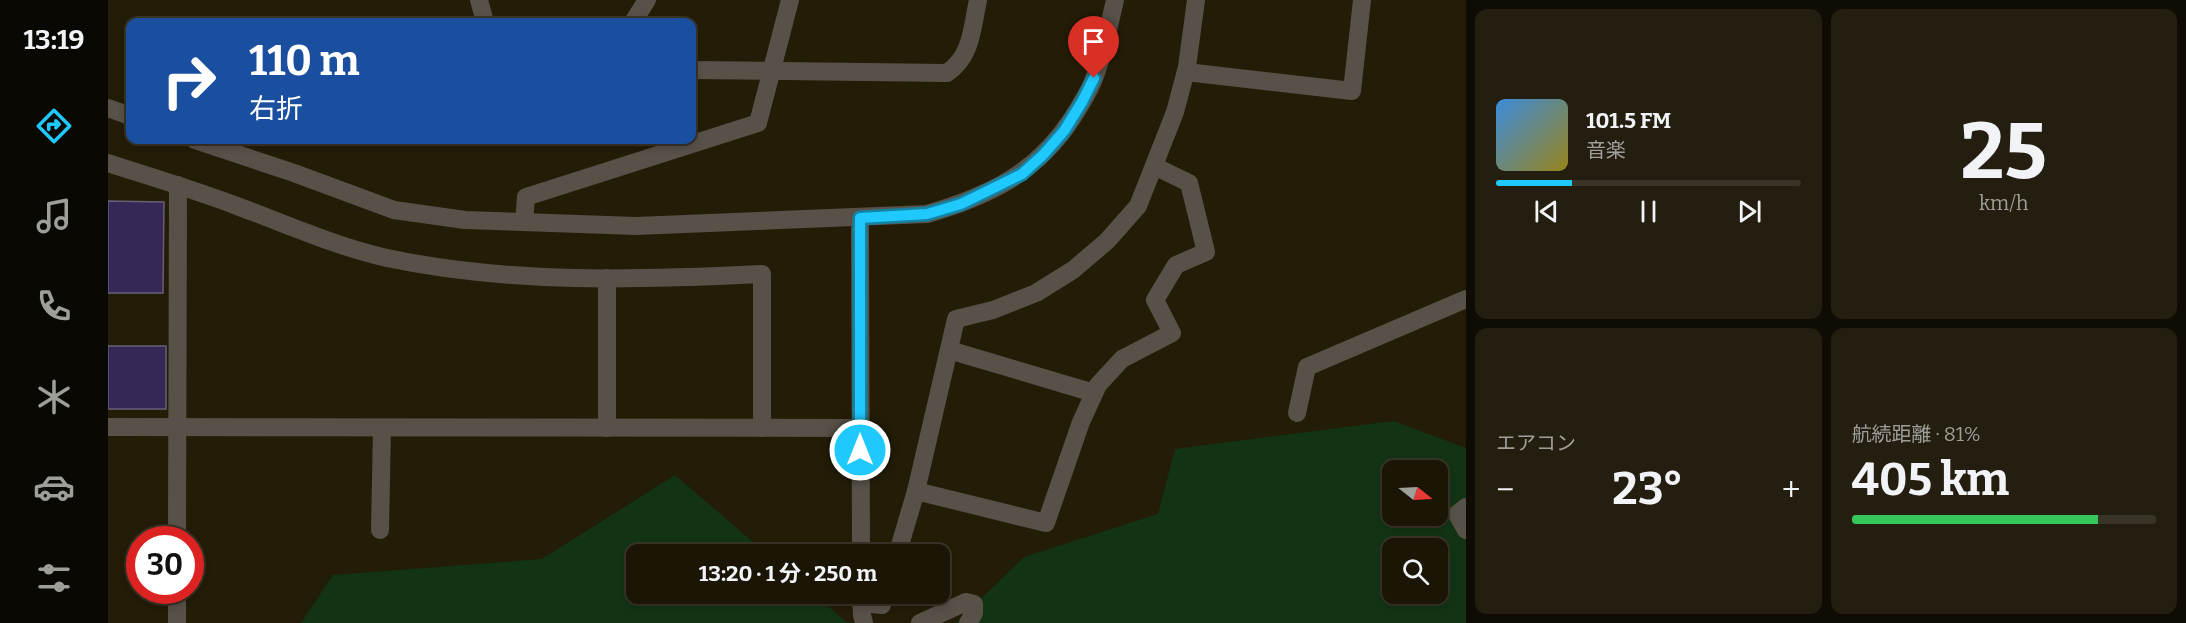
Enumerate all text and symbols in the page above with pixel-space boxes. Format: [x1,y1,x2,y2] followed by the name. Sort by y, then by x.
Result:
[1068,16,1119,78] pin
[23,24,85,56] text: 13:19
[1077,25,1110,58] icon: arrive
[249,36,360,86] text: 110 m
[150,42,228,120] icon: right
[249,93,303,125] text: 右折
[33,105,75,147] icon: directions
[1960,105,2047,199] text: 25
[1586,107,1671,134] text: 101.5 FM
[1586,138,1626,162] text: 音楽
[1979,191,2029,215] text: km/h
[33,195,75,237] icon: music
[1530,195,1563,228] icon: previous
[1632,195,1665,228] icon: pause
[1733,195,1766,228] icon: next
[33,285,75,327] icon: phone
[33,376,75,418] icon: climate
[828,418,892,482] position arrow
[1852,422,1981,446] text: 航続距離 · 81%
[1496,431,1576,455] text: エアコン
[1852,453,2009,507] text: 405 km
[1382,460,1448,526] north arrow
[1382,460,1448,604] map controls
[1612,462,1683,516] text: 23°
[33,466,75,508] icon: car
[1496,470,1514,510] text: −
[1782,470,1800,510] text: +
[126,526,204,604] speed limit sign: 30
[1382,538,1448,604] button: search
[33,557,75,599] icon: filters
[699,560,877,587] text: 13:20 · 1 分 · 250 m

